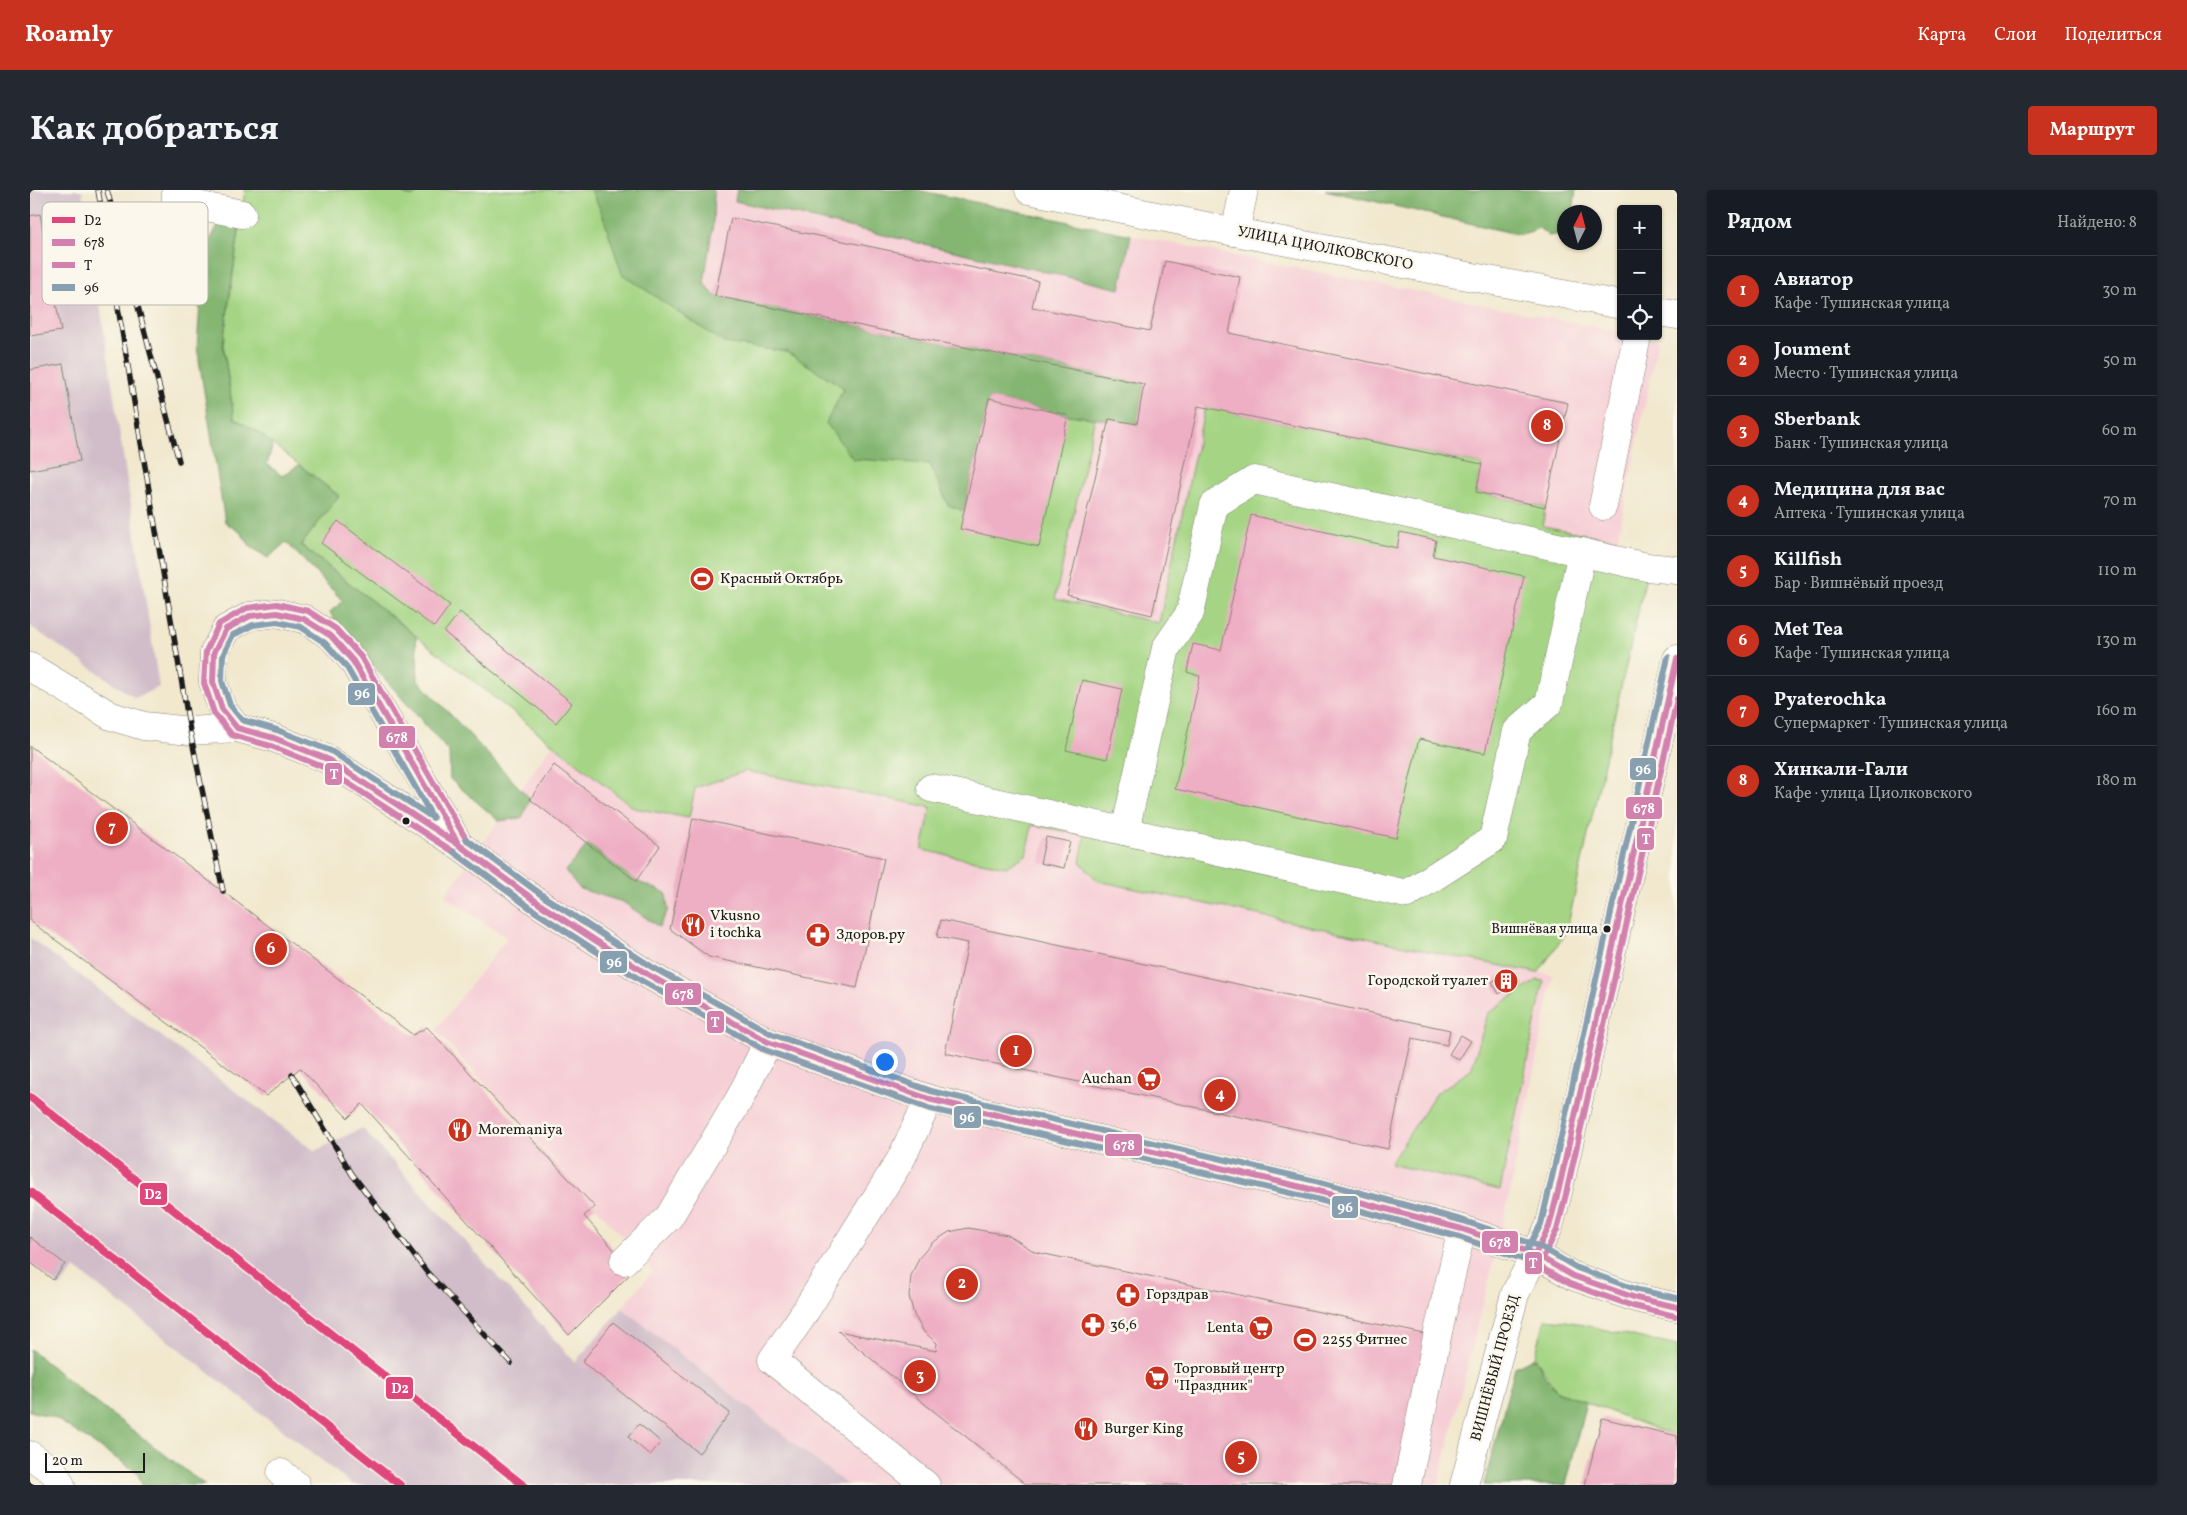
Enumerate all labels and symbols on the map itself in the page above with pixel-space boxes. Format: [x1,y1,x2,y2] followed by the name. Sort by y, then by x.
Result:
[42,202,208,305] legend
[1557,205,1602,250] north arrow
[84,212,102,231] text: D2
[1235,222,1415,276] street label: УЛИЦА ЦИОЛКОВСКОГО
[84,234,105,253] text: 678
[84,257,92,276] text: Т
[84,279,99,298] text: 96
[1531,407,1563,445] pin: 8
[689,566,715,592] sports icon: Красный Октябрь
[720,569,843,590] place label: Красный Октябрь
[347,682,376,706] line badge: 96
[354,685,370,704] text: 96
[378,725,416,749] line badge: 678
[386,729,408,748] text: 678
[1629,757,1657,781] line badge: 96
[1635,761,1651,780] text: 96
[324,762,343,786] line badge: Т
[329,766,339,785] text: Т
[1625,796,1663,820] line badge: 678
[1633,800,1655,819] text: 678
[96,809,128,847] pin: 7
[401,816,411,826] unlabelled marker
[1636,827,1655,851] line badge: Т
[1641,831,1651,850] text: Т
[710,906,762,944] place label: Vkusno i tochka
[680,912,706,938] restaurant icon: Vkusno i tochka
[1491,920,1598,939] place label: Вишнёвая улица
[805,922,831,948] pharmacy icon: Здоров.ру
[1602,924,1612,934] marker: Вишнёвая улица
[836,925,905,946] place label: Здоров.ру
[255,930,287,968] pin: 6
[599,950,628,974] line badge: 96
[606,954,622,973] text: 96
[1493,968,1519,994] building icon: Городской туалет
[1368,971,1488,992] place label: Городской туалет
[664,982,702,1006] line badge: 678
[672,986,694,1005] text: 678
[706,1010,725,1034] line badge: Т
[710,1014,720,1033] text: Т
[1000,1032,1032,1070] pin: 1
[872,1049,898,1075] your location
[1136,1066,1162,1092] supermarket icon: Auchan
[1082,1069,1132,1090] place label: Auchan
[1204,1076,1236,1114] pin: 4
[953,1105,982,1129] line badge: 96
[959,1109,975,1128] text: 96
[447,1117,473,1143] restaurant icon: Moremaniya
[478,1120,563,1141] place label: Moremaniya
[1104,1133,1143,1157] line badge: 678
[1113,1137,1135,1156] text: 678
[139,1182,168,1206] line badge: D2
[144,1186,162,1205] text: D2
[1331,1195,1359,1219] line badge: 96
[1337,1199,1353,1218] text: 96
[1481,1230,1519,1254] line badge: 678
[1489,1234,1511,1253] text: 678
[1524,1251,1543,1275] line badge: Т
[1528,1255,1538,1274] text: Т
[946,1265,978,1303] pin: 2
[1115,1282,1141,1308] pharmacy icon: Горздрав
[1146,1285,1209,1306] place label: Горздрав
[1466,1292,1526,1444] street label: ВИШНЁВЫЙ ПРОЕЗД
[1080,1312,1106,1338] pharmacy icon: 36,6
[1110,1315,1137,1336] place label: 36,6
[1248,1315,1274,1341] supermarket icon: Lenta
[1207,1318,1244,1339] place label: Lenta
[1292,1327,1318,1353] sports icon: 2255 Фитнес
[1322,1330,1407,1351] place label: 2255 Фитнес
[904,1357,936,1395] pin: 3
[1174,1359,1285,1397] place label: Торговый центр "Праздник"
[1144,1365,1170,1391] supermarket icon: Торговый центр "Праздник"
[385,1376,414,1400] line badge: D2
[391,1380,409,1399] text: D2
[1073,1416,1099,1442] restaurant icon: Burger King
[1104,1419,1184,1440] place label: Burger King
[1225,1438,1257,1476] pin: 5
[45,1450,145,1473] scale bar

